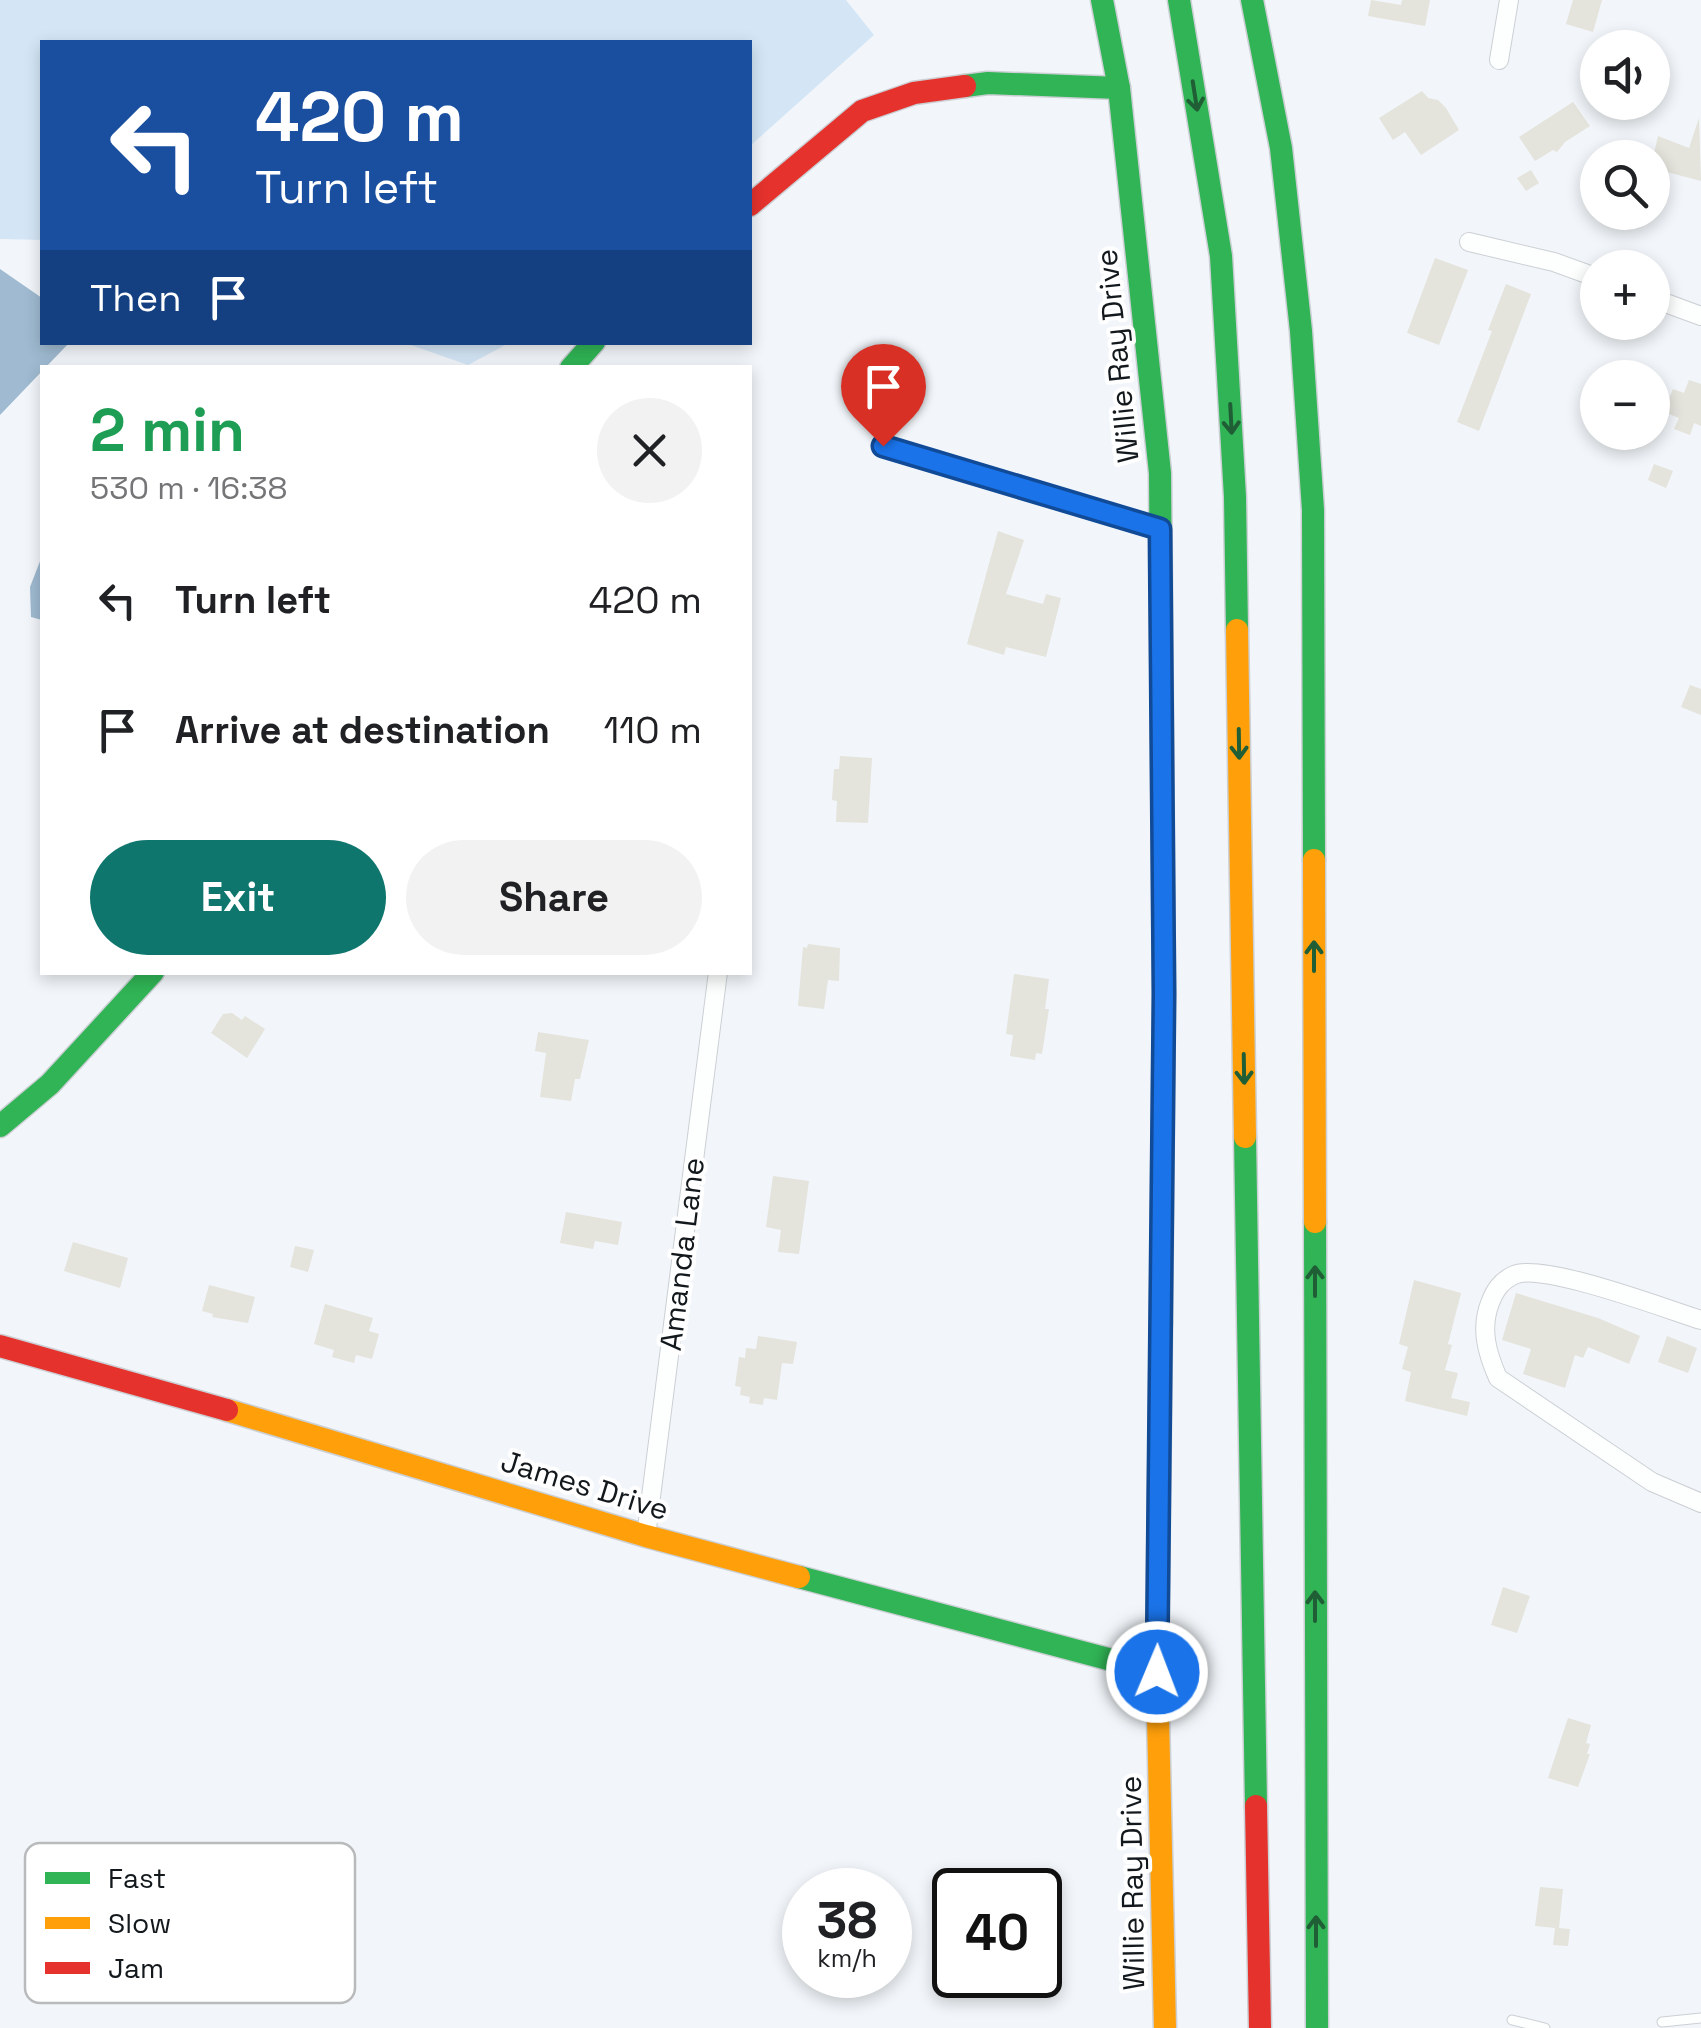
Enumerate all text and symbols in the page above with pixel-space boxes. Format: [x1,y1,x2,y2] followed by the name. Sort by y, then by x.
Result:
[1580,30,1670,450] map controls
[1580,30,1670,120] button: sound
[255,72,464,161] text: 420 m
[1186,79,1205,112] one-way arrow
[90,80,220,210] icon: left
[1580,140,1670,230] button: search
[255,159,438,216] text: Turn left
[1086,247,1148,465] street label: Willie Ray Drive
[1580,250,1670,340] button: +
[201,270,256,325] icon: arrive
[90,274,181,322] text: Then
[841,344,926,447] pin
[856,359,911,414] icon: arrive
[1580,360,1670,450] button: −
[90,392,245,469] text: 2 min
[597,398,702,503] button: close
[1222,402,1241,434] one-way arrow
[90,468,288,508] text: 530 m · 16:38
[90,573,145,628] icon: left
[175,576,331,624] text: Turn left
[589,576,702,624] text: 420 m
[90,703,145,758] icon: arrive
[175,706,550,754] text: Arrive at destination
[603,706,702,754] text: 110 m
[1230,726,1248,759] one-way arrow
[90,840,386,955] button: Exit
[406,840,702,955] button: Share
[1304,940,1324,972] one-way arrow
[1234,1052,1254,1084] one-way arrow
[651,1155,713,1353] street label: Amanda Lane
[1306,1265,1324,1298] one-way arrow
[496,1441,674,1529] street label: James Drive
[1306,1590,1324,1622] one-way arrow
[1105,1620,1209,1724] position arrow
[1111,1775,1153,1991] street label: Willie Ray Drive
[25,1843,355,2003] legend
[108,1860,166,1896] text: Fast
[932,1868,1062,1998] speed limit sign: 40
[817,1889,877,1953] text: 38
[108,1905,171,1941] text: Slow
[1306,1915,1326,1948] one-way arrow
[817,1942,877,1974] text: km/h
[108,1950,164,1986] text: Jam

